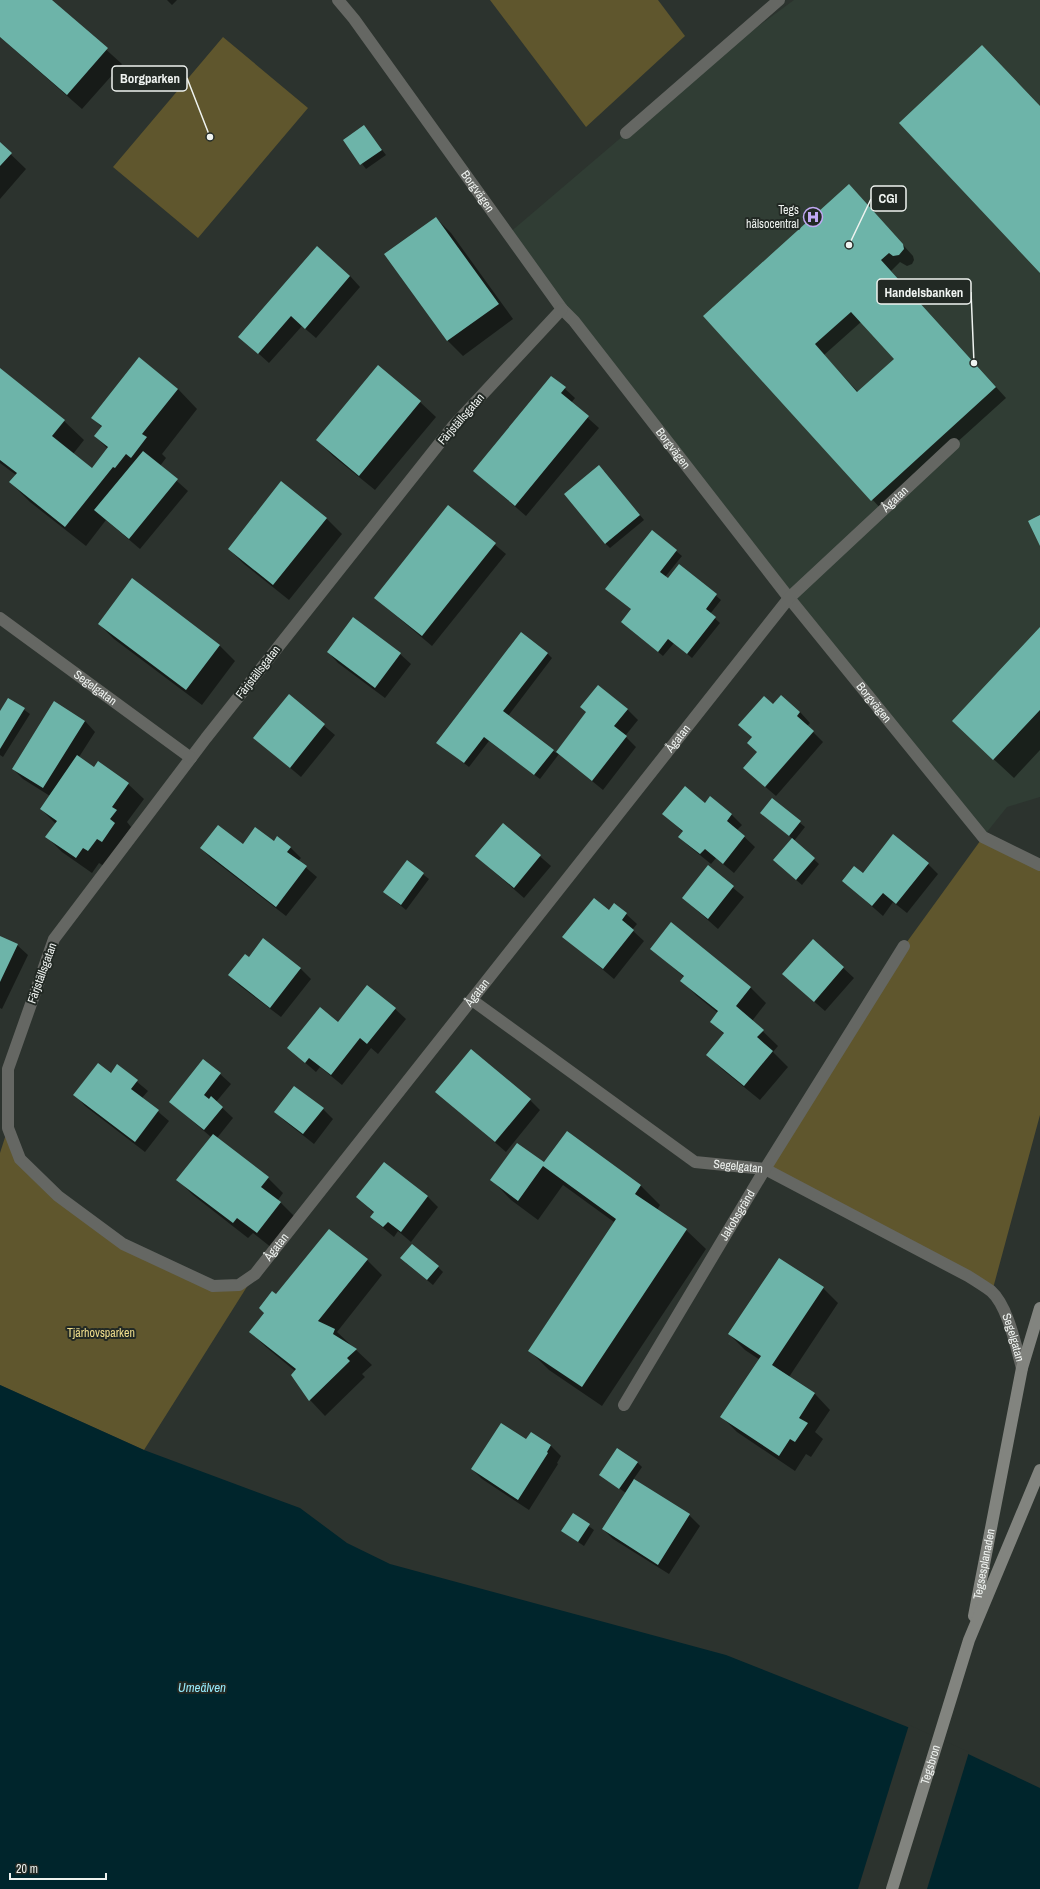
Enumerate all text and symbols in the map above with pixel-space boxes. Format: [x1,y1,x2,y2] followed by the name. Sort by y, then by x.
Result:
[112,66,187,91] callout: Borgparken
[120,70,180,87] text: Borgparken
[457,167,498,215] street label: Borgvägen
[871,186,906,211] callout: CGI
[879,190,898,207] text: CGI
[746,202,799,232] place label: Tegs hälsocentral
[802,206,824,228] hospital icon: Tegs hälsocentral
[877,279,971,304] callout: Handelsbanken
[885,284,963,301] text: Handelsbanken
[434,390,488,448] street label: Färjställsgatan
[652,425,694,472] street label: Borgvägen
[877,483,912,516] street label: Ågatan
[232,642,284,702] street label: Färjställsgatan
[70,667,120,709] street label: Segelgatan
[853,679,895,726] street label: Borgvägen
[661,721,694,757] street label: Ågatan
[24,940,60,1006] street label: Färjställsgatan
[461,976,493,1011] street label: Ågatan
[713,1156,764,1177] street label: Segelgatan
[716,1187,759,1244] street label: Jakobsgränd
[260,1230,292,1265] street label: Ågatan
[998,1311,1028,1363] street label: Segelgatan
[67,1325,135,1341] park label: Tjärhovsparken
[969,1527,999,1601] street label: Tegsesplanaden
[178,1679,226,1696] water label: Umeälven
[917,1743,944,1787] street label: Tegsbron
[10,1855,106,1881] scale bar
[16,1861,38,1877] text: 20 m

